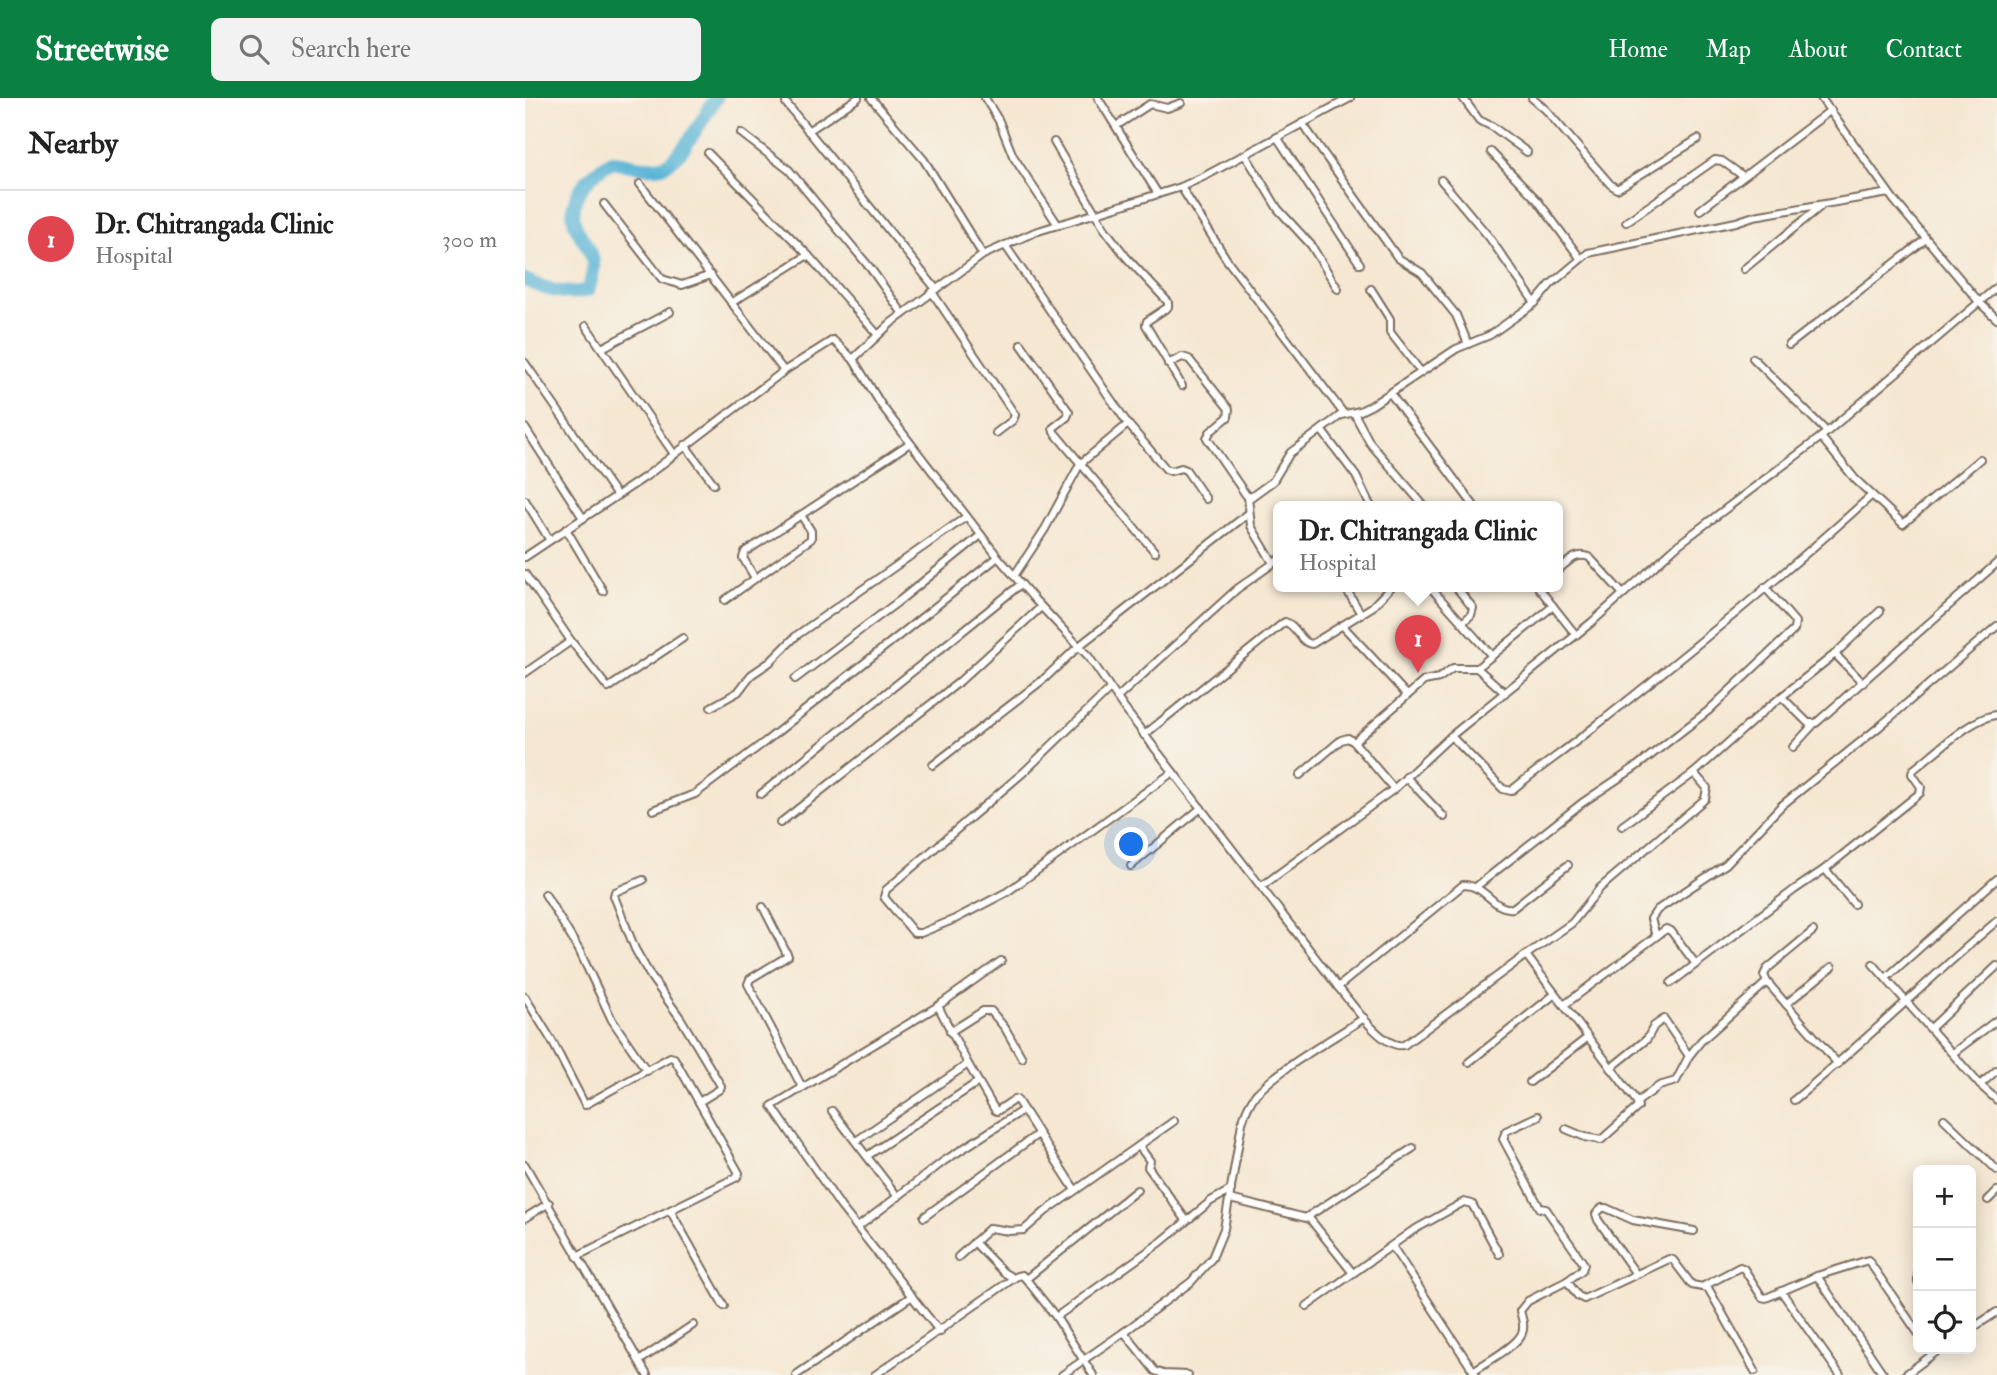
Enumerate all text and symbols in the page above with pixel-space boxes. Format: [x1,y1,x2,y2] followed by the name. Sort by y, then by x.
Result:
[211,18,701,81] search box
[35,29,169,70] text: Streetwise
[235,30,273,68] icon: search
[291,33,411,65] text: Search here
[1608,34,1668,65] text: Home
[1706,34,1751,65] text: Map
[1789,34,1848,65] text: About
[1886,34,1962,65] text: Contact
[28,125,118,162] text: Nearby
[95,209,333,241] text: Dr. Chitrangada Clinic
[47,225,55,254] text: 1
[442,225,497,254] text: 300 m
[95,241,173,270] text: Hospital
[1273,501,1563,592] popup
[1299,516,1537,548] text: Dr. Chitrangada Clinic
[1299,548,1377,577] text: Hospital
[1395,615,1441,673] pin: 1
[1114,827,1148,861] your location
[1913,1165,1976,1354] map controls
[1913,1165,1976,1228] button: +
[1913,1228,1976,1291] button: −
[1913,1291,1976,1354] button: locate

